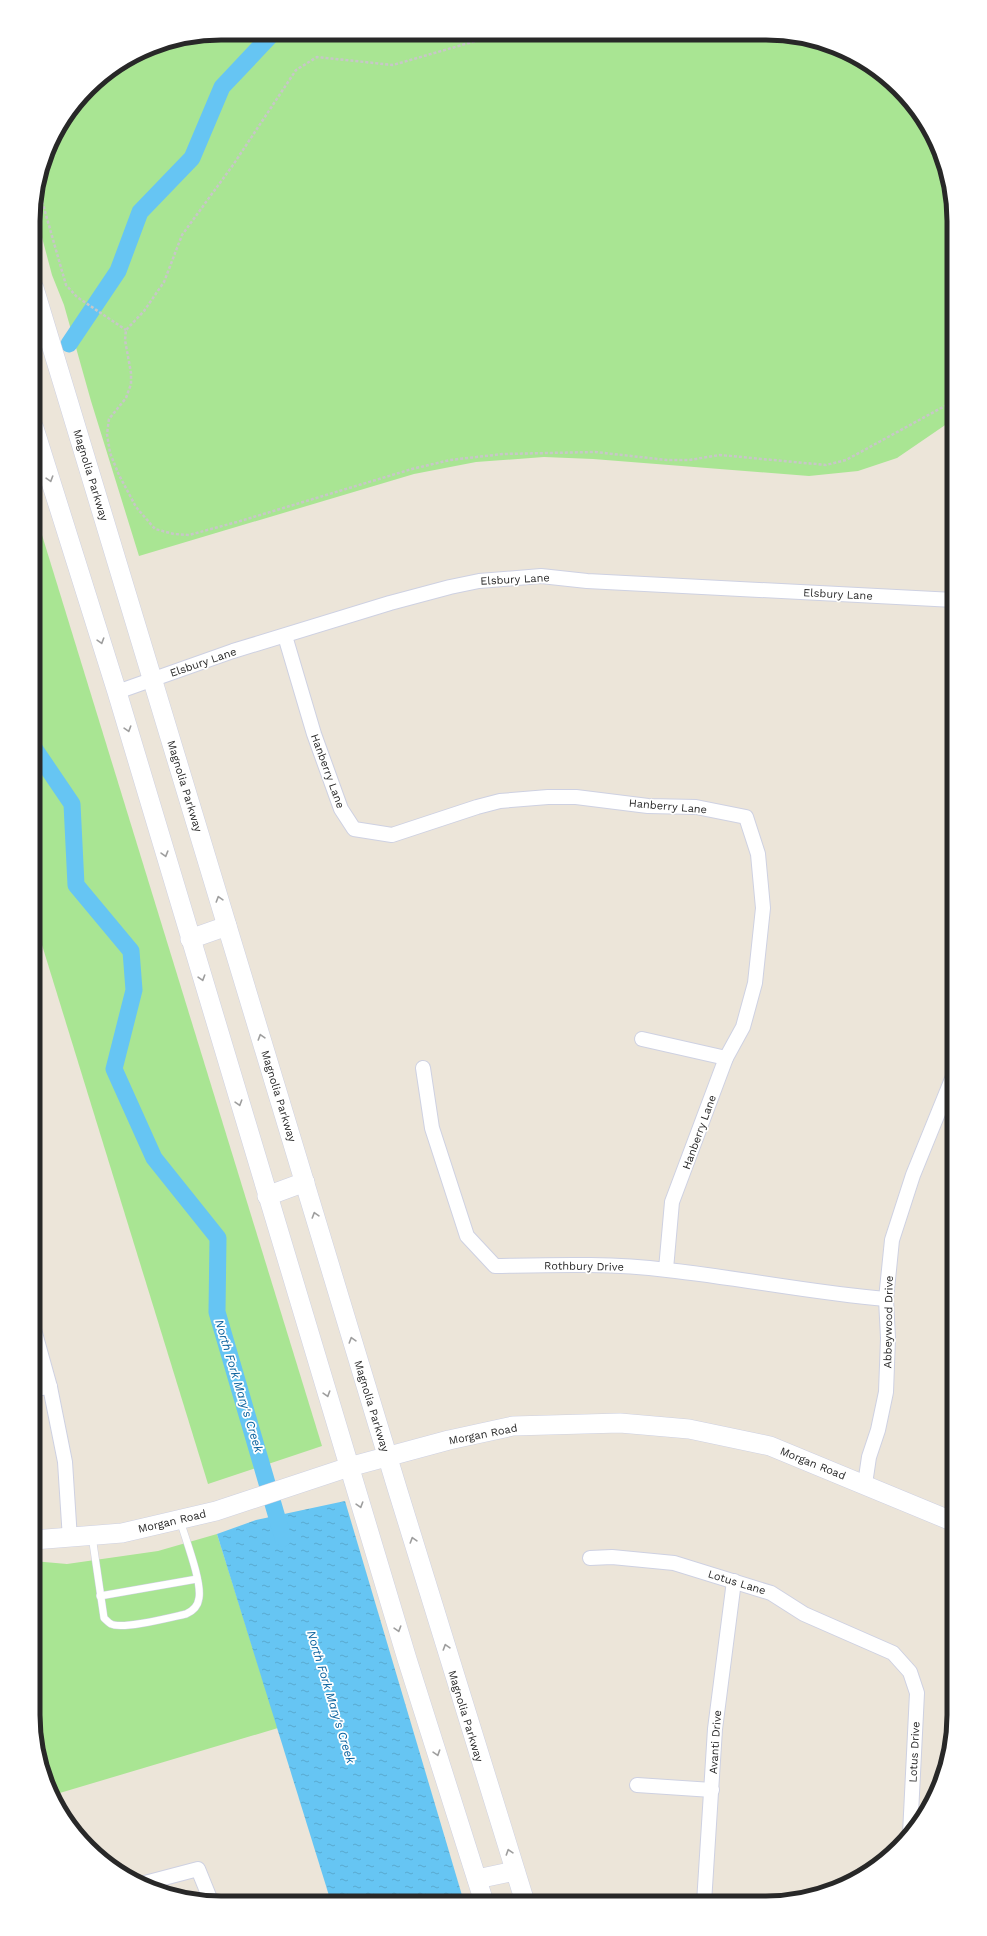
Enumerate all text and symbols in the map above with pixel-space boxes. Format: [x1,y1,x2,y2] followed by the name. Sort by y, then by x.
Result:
[70,428,111,523] street label: Magnolia Parkway
[45,475,54,482] one-way arrow
[480,571,550,588] street label: Elsbury Lane
[803,586,873,603] street label: Elsbury Lane
[96,638,105,645] one-way arrow
[168,645,238,680] street label: Elsbury Lane
[123,726,132,733] one-way arrow
[308,732,347,810] street label: Hanberry Lane
[164,739,205,834] street label: Magnolia Parkway
[628,797,708,816] street label: Hanberry Lane
[160,850,169,857] one-way arrow
[215,896,224,903] one-way arrow
[197,975,206,982] one-way arrow
[257,1034,266,1041] one-way arrow
[258,1049,299,1144] street label: Magnolia Parkway
[680,1093,719,1171] street label: Hanberry Lane
[234,1099,243,1106] one-way arrow
[311,1212,320,1219] one-way arrow
[544,1259,624,1274] street label: Rothbury Drive
[881,1275,896,1369] street label: Abbeywood Drive
[212,1318,266,1455] water label: North Fork Mary's Creek
[348,1336,357,1343] one-way arrow
[351,1359,392,1454] street label: Magnolia Parkway
[322,1391,331,1398] one-way arrow
[448,1421,519,1448] street label: Morgan Road
[778,1444,848,1483] street label: Morgan Road
[355,1501,364,1508] one-way arrow
[137,1507,207,1536] street label: Morgan Road
[409,1537,418,1544] one-way arrow
[706,1568,767,1597] street label: Lotus Lane
[393,1625,402,1632] one-way arrow
[304,1629,358,1766] water label: North Fork Mary's Creek
[442,1644,450,1651] one-way arrow
[445,1669,486,1764] street label: Magnolia Parkway
[707,1710,724,1774] street label: Avanti Drive
[906,1721,923,1783] street label: Lotus Drive
[432,1749,441,1756] one-way arrow
[505,1848,514,1855] one-way arrow

